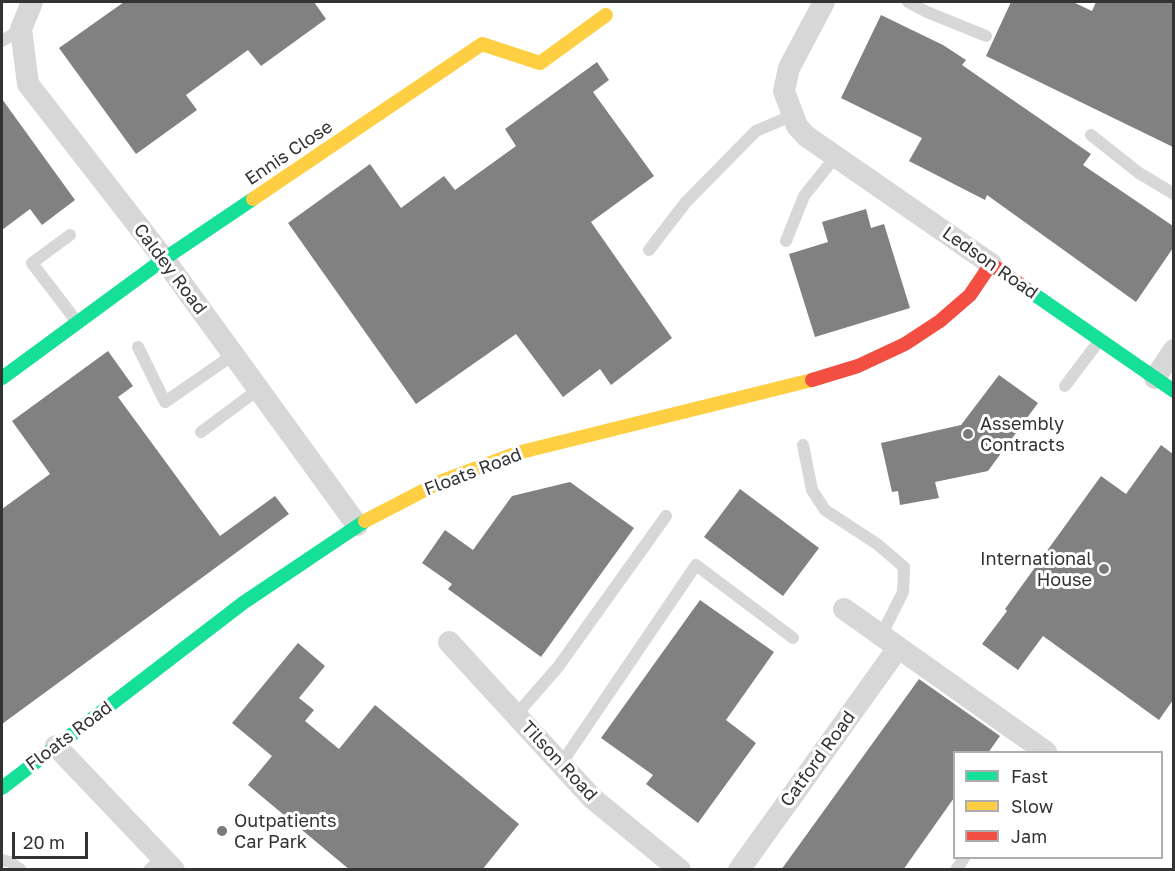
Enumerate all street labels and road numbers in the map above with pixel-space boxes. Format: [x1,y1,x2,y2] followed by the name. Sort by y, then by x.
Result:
[241,116,337,190] street label: Ennis Close
[129,219,211,319] street label: Caldey Road
[938,222,1042,304] street label: Ledson Road
[421,444,525,500] street label: Floats Road
[22,697,116,775] street label: Floats Road
[776,707,860,811] street label: Catford Road
[516,716,602,806] street label: Tilson Road

